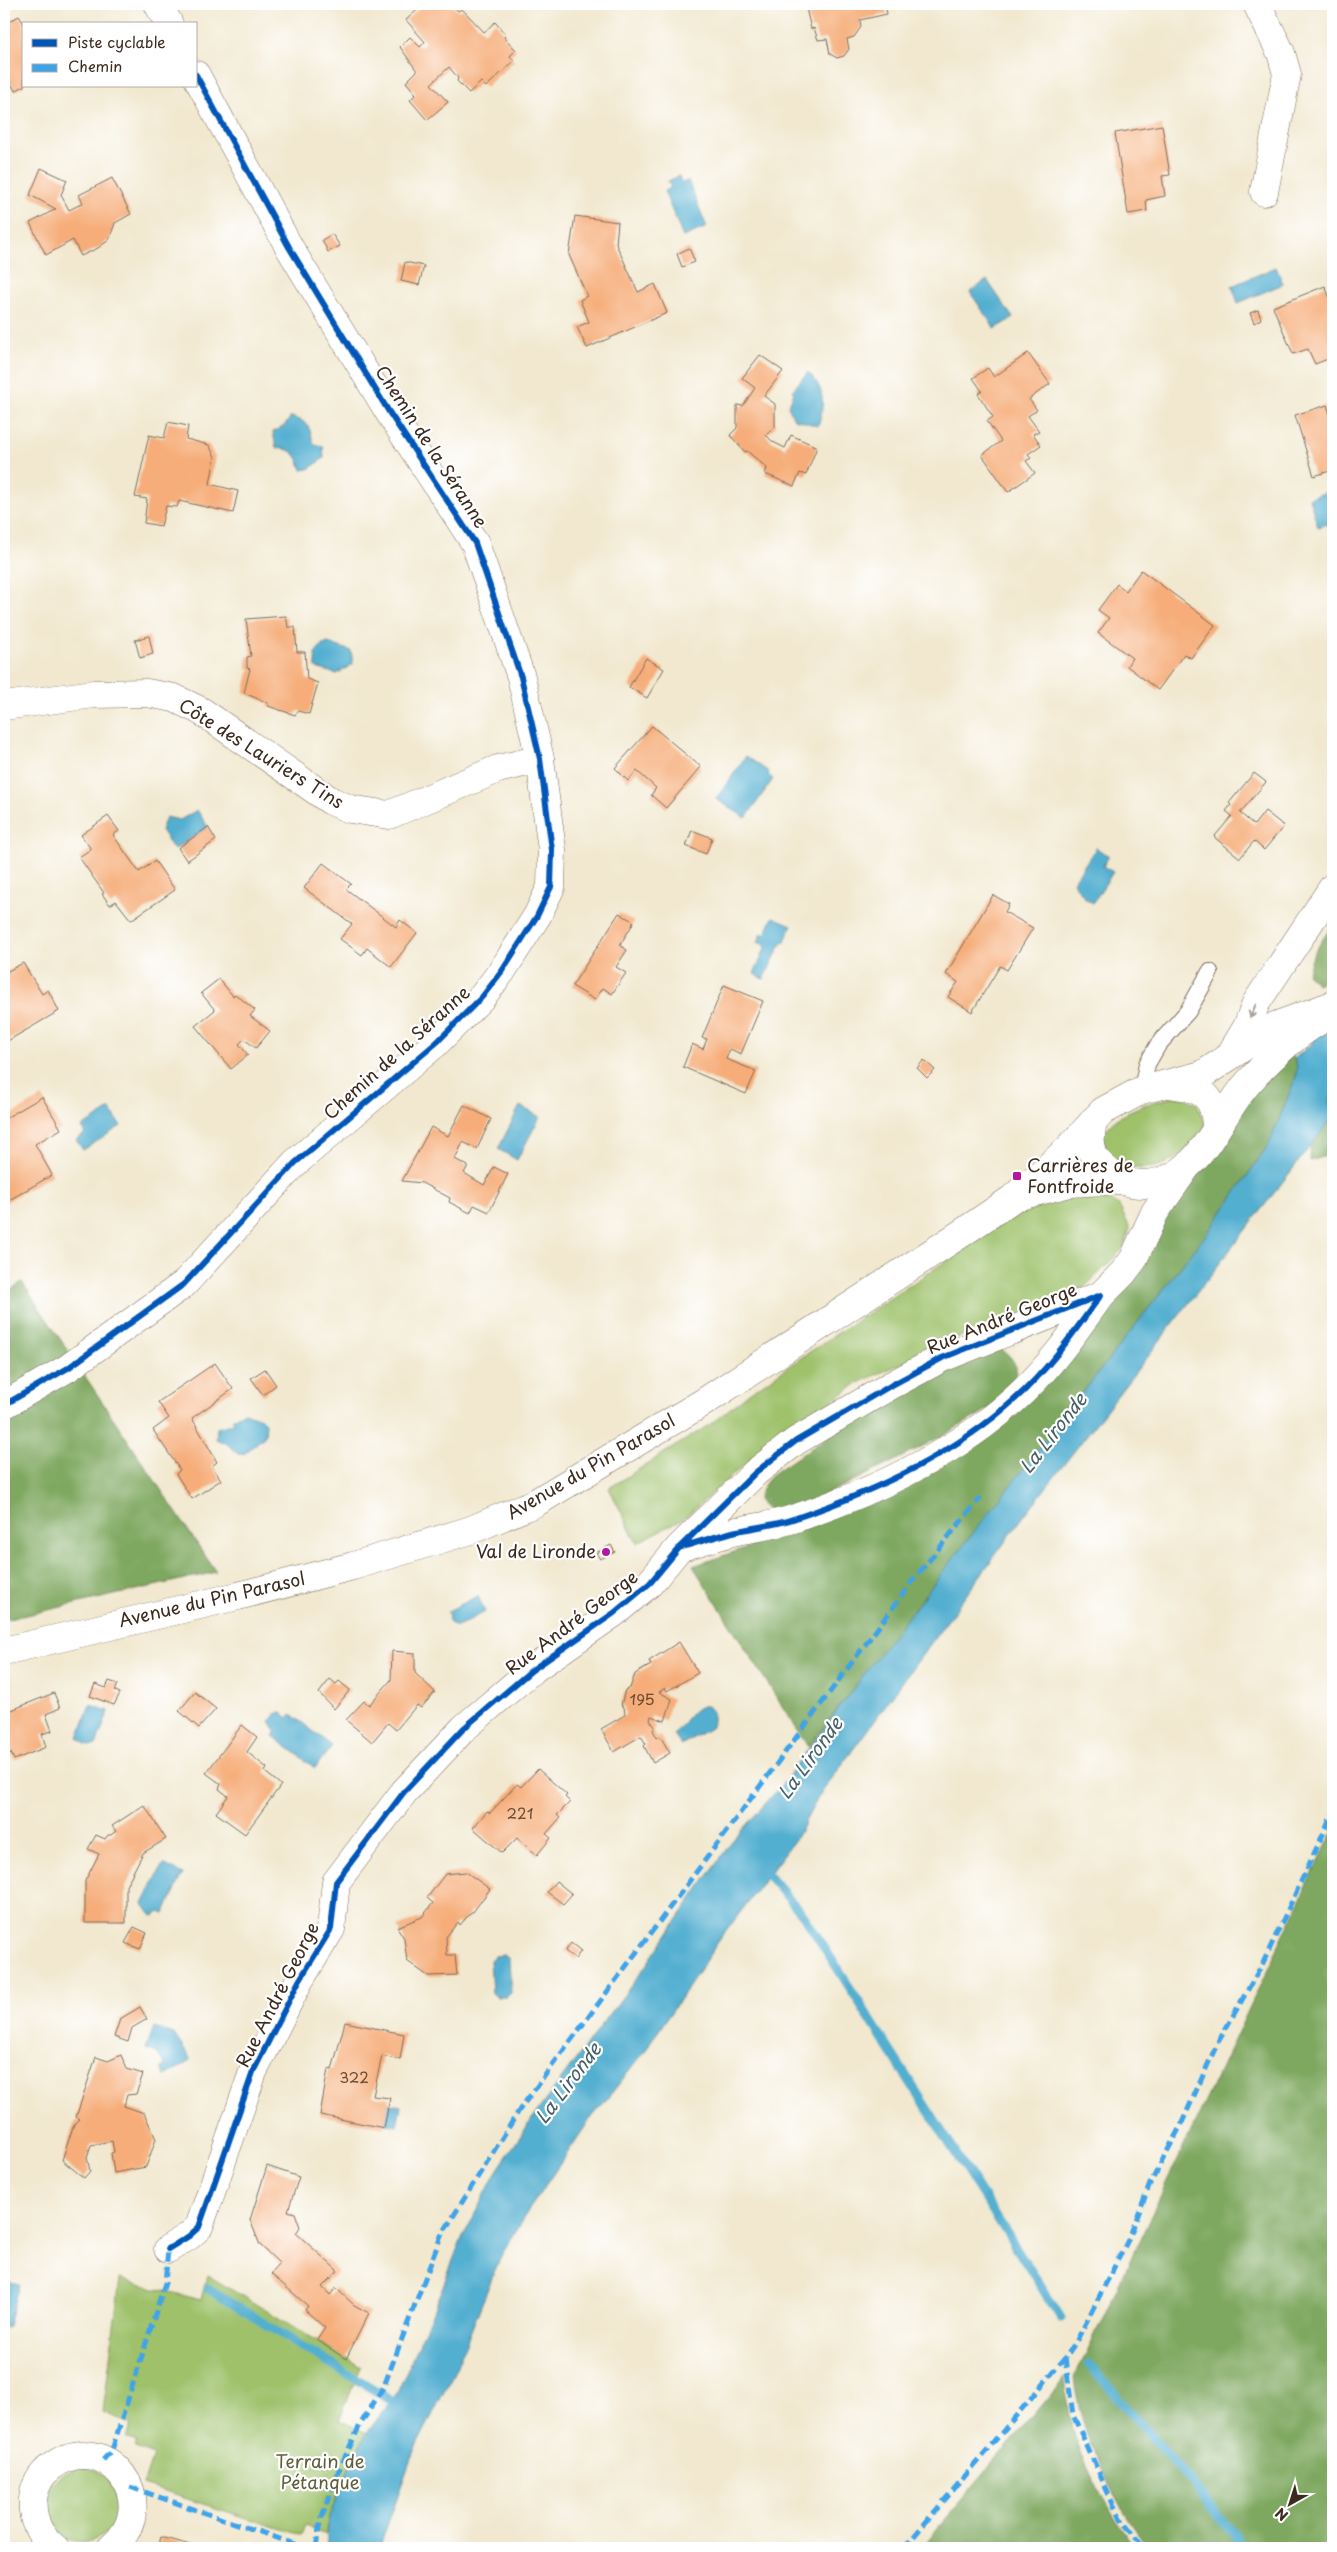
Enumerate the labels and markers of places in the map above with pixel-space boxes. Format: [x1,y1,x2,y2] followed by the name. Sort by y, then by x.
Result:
[1027,1151,1134,1199] place label: Carrières de Fontfroide
[1011,1170,1023,1182] marker: Carrières de Fontfroide
[476,1537,596,1564] place label: Val de Lironde
[600,1546,612,1558] marker: Val de Lironde

